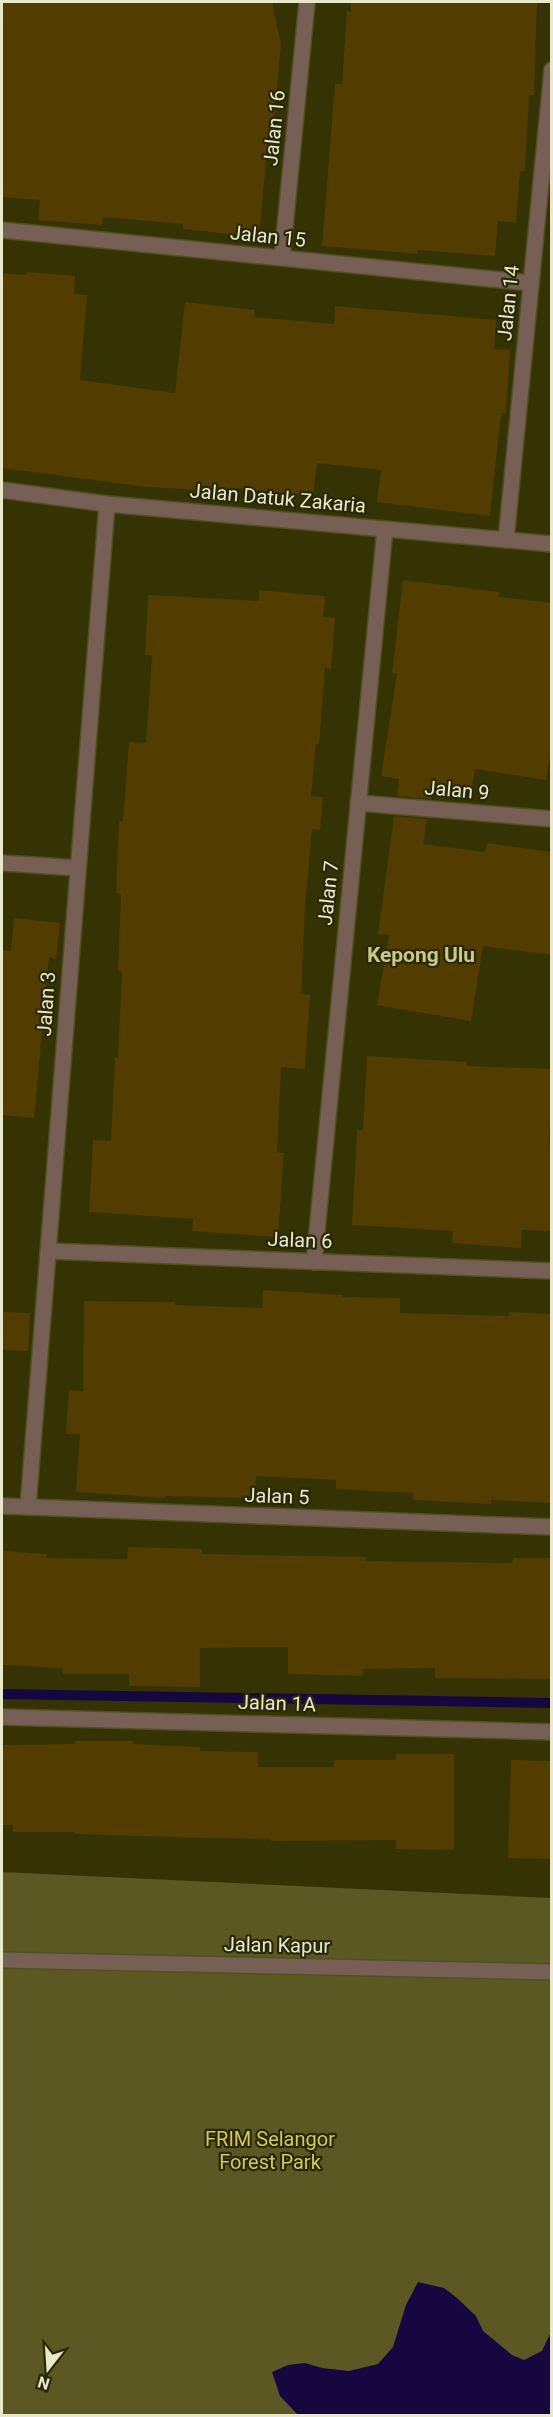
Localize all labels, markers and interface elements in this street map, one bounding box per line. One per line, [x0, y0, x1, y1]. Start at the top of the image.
street label: Jalan 16 [258, 89, 290, 167]
street label: Jalan 15 [229, 220, 307, 252]
street label: Jalan 14 [492, 264, 524, 342]
street label: Jalan Datuk Zakaria [189, 478, 367, 518]
street label: Jalan 9 [424, 775, 490, 805]
street label: Jalan 7 [313, 859, 343, 927]
district label: Kepong Ulu [367, 943, 475, 967]
street label: Jalan 3 [32, 971, 60, 1037]
street label: Jalan 6 [267, 1227, 333, 1253]
street label: Jalan 5 [244, 1483, 310, 1509]
street label: Jalan 1A [238, 1690, 316, 1716]
street label: Jalan Kapur [224, 1932, 330, 1958]
park label: FRIM Selangor Forest Park [205, 2127, 335, 2174]
north arrow [18, 2339, 78, 2399]
text: N [36, 2372, 52, 2394]

